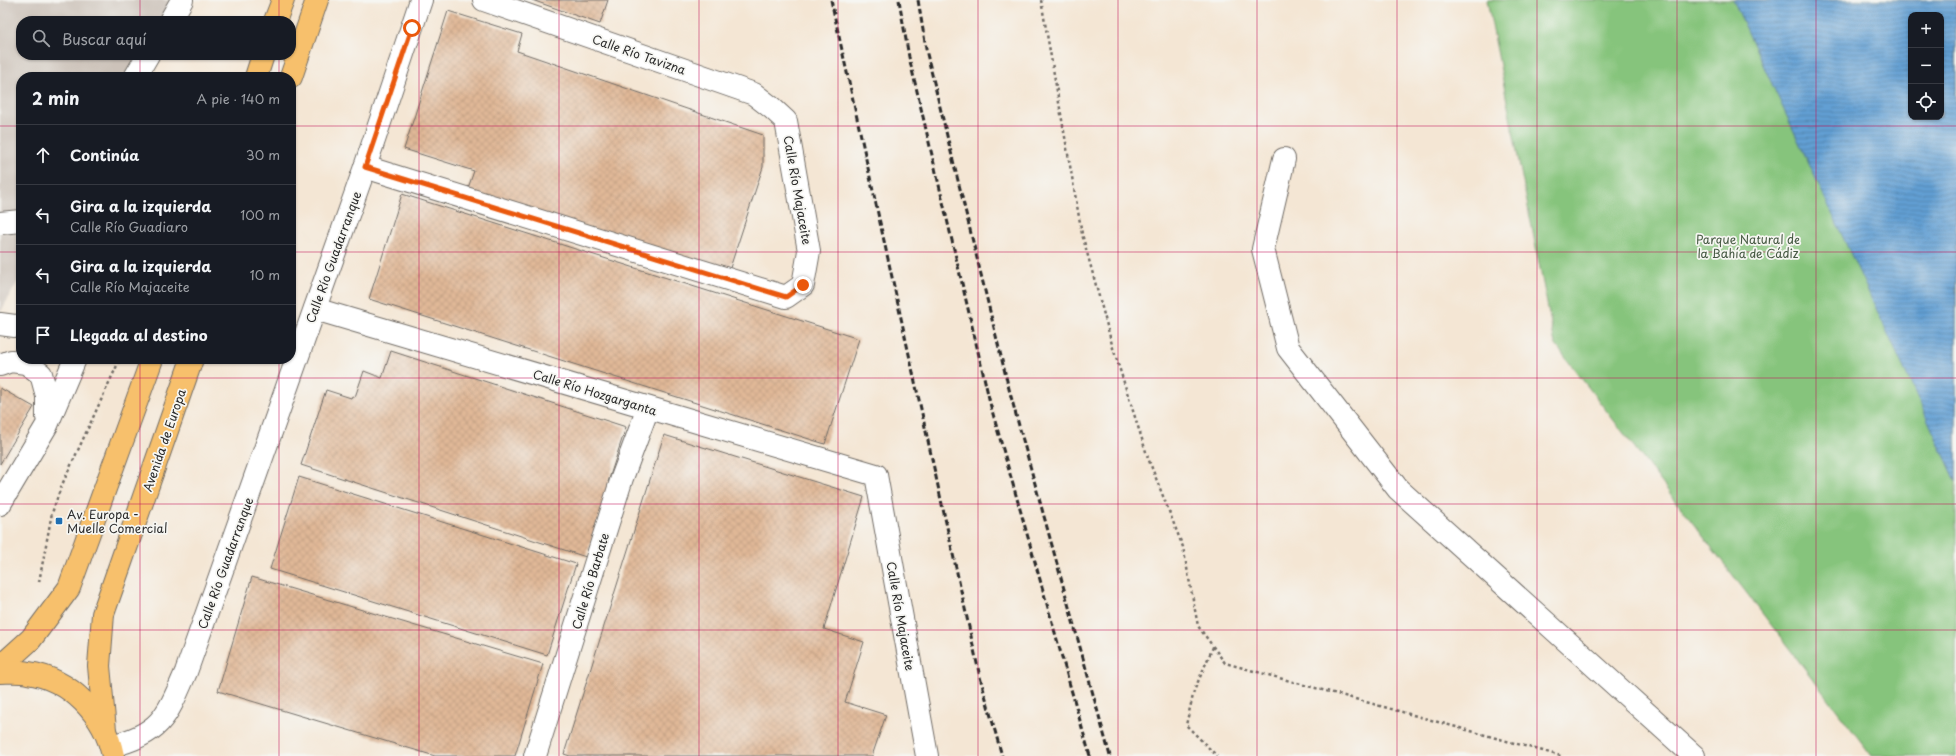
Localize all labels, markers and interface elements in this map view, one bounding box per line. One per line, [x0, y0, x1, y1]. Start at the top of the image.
map controls [1908, 12, 1944, 120]
button: + [1908, 12, 1944, 48]
search box [16, 16, 296, 60]
route start [403, 19, 421, 37]
icon: search [30, 27, 52, 49]
text: Buscar aquí [62, 27, 146, 50]
street label: Calle Río Tavizna [590, 30, 689, 79]
button: − [1908, 48, 1944, 84]
button: locate [1908, 84, 1944, 120]
text: 2 min [32, 85, 79, 111]
text: A pie · 140 m [196, 89, 280, 108]
street label: Calle Río Majaceite [780, 134, 816, 246]
text: Continúa [70, 143, 139, 166]
icon: ahead [32, 144, 54, 166]
text: 30 m [246, 145, 280, 164]
street label: Calle Río Guadarranque [301, 188, 365, 325]
text: Gira a la izquierda [70, 194, 211, 217]
icon: left [32, 204, 54, 226]
text: 100 m [240, 205, 280, 224]
text: Calle Río Guadiaro [70, 217, 188, 236]
park label: Parque Natural de la Bahía de Cádiz [1696, 230, 1800, 262]
text: Gira a la izquierda [70, 254, 211, 277]
icon: left [32, 264, 54, 286]
text: 10 m [250, 265, 280, 284]
route end [794, 276, 812, 294]
text: Calle Río Majaceite [70, 277, 190, 296]
text: Llegada al destino [70, 323, 208, 346]
icon: arrive [32, 324, 54, 346]
street label: Calle Río Hozgarganta [531, 365, 660, 420]
street label: Avenida de Europa [138, 386, 190, 494]
street label: Calle Río Guadarranque [193, 494, 257, 631]
place label: Av. Europa - Muelle Comercial [67, 505, 167, 537]
marker: Av. Europa - Muelle Comercial [54, 516, 64, 526]
street label: Calle Río Barbate [567, 530, 613, 632]
street label: Calle Río Majaceite [883, 560, 919, 672]

